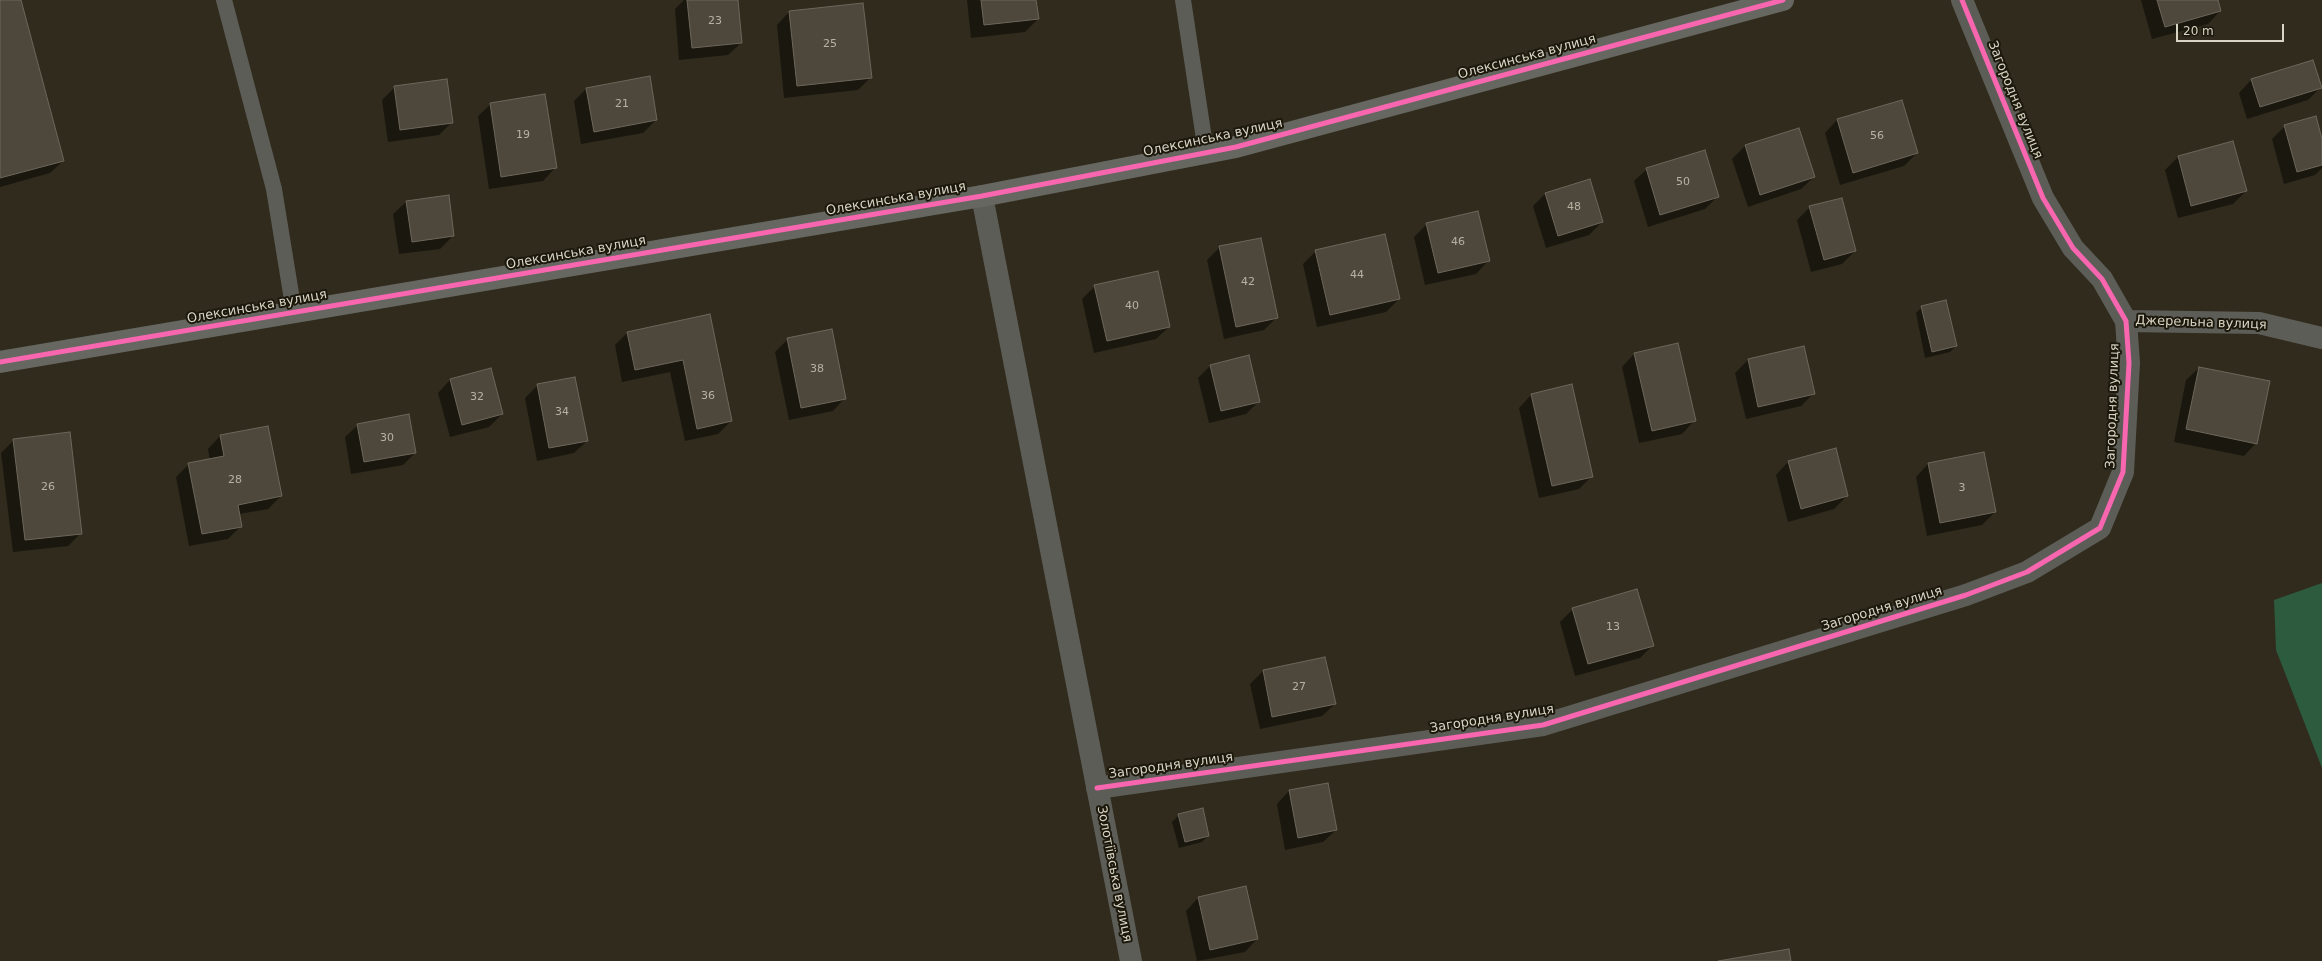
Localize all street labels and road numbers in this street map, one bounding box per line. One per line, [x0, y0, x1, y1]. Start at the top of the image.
street label: Олексинська вулиця [1456, 31, 1598, 83]
street label: Загородня вулиця [1984, 39, 2046, 161]
street label: Олексинська вулиця [1142, 116, 1284, 160]
street label: Олексинська вулиця [825, 179, 967, 219]
street label: Олексинська вулиця [505, 233, 647, 273]
street label: Олексинська вулиця [186, 287, 328, 327]
street label: Джерельна вулиця [2135, 313, 2267, 333]
street label: Загородня вулиця [2103, 343, 2123, 469]
street label: Загородня вулиця [1820, 583, 1944, 635]
street label: Загородня вулиця [1429, 701, 1555, 737]
street label: Загородня вулиця [1108, 750, 1234, 782]
street label: Золотіївська вулиця [1093, 805, 1135, 943]

